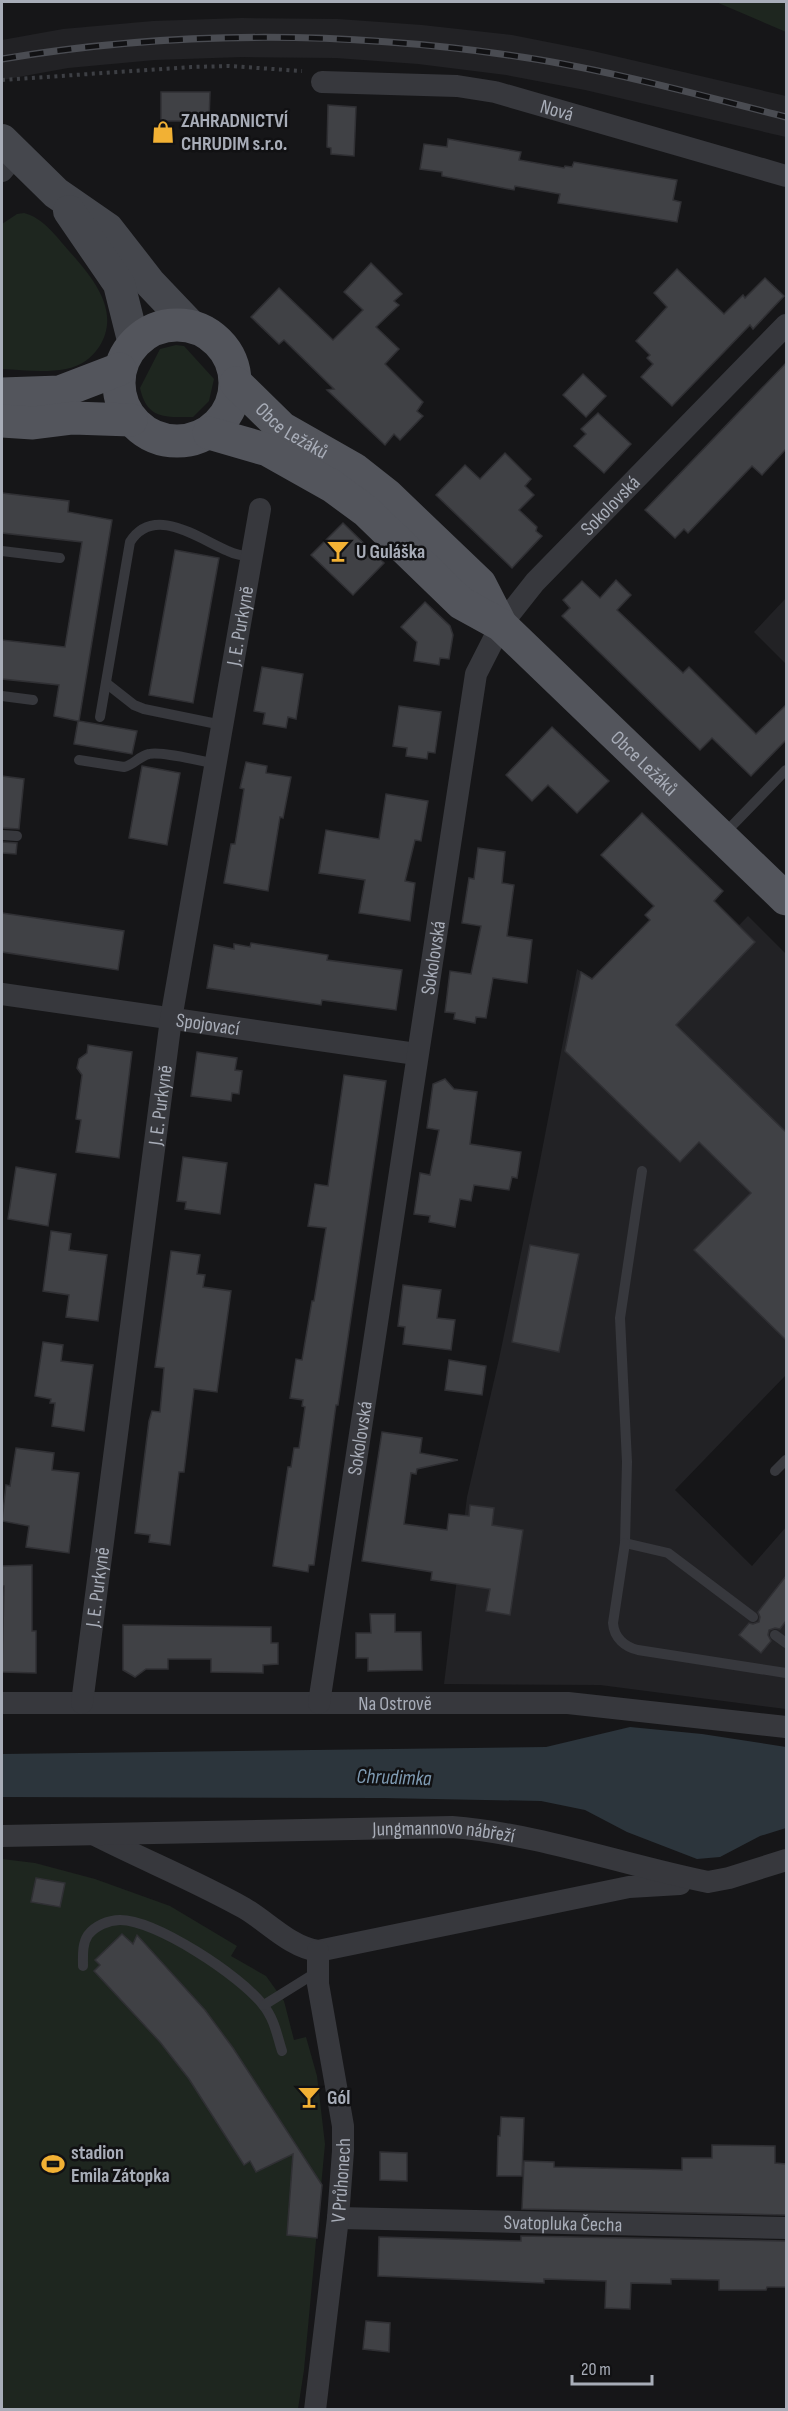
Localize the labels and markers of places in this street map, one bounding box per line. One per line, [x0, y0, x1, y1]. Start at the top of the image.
place label: ZAHRADNICTVÍ CHRUDIM s.r.o. [181, 109, 289, 156]
shop icon: ZAHRADNICTVÍ CHRUDIM s.r.o. [150, 119, 176, 145]
bar icon: U Guláška [325, 538, 351, 564]
place label: U Guláška [356, 540, 425, 564]
bar icon: Gól [296, 2084, 322, 2110]
place label: Gól [327, 2086, 350, 2110]
place label: stadion Emila Zátopka [71, 2141, 170, 2188]
sports icon: stadion Emila Zátopka [40, 2151, 66, 2177]

